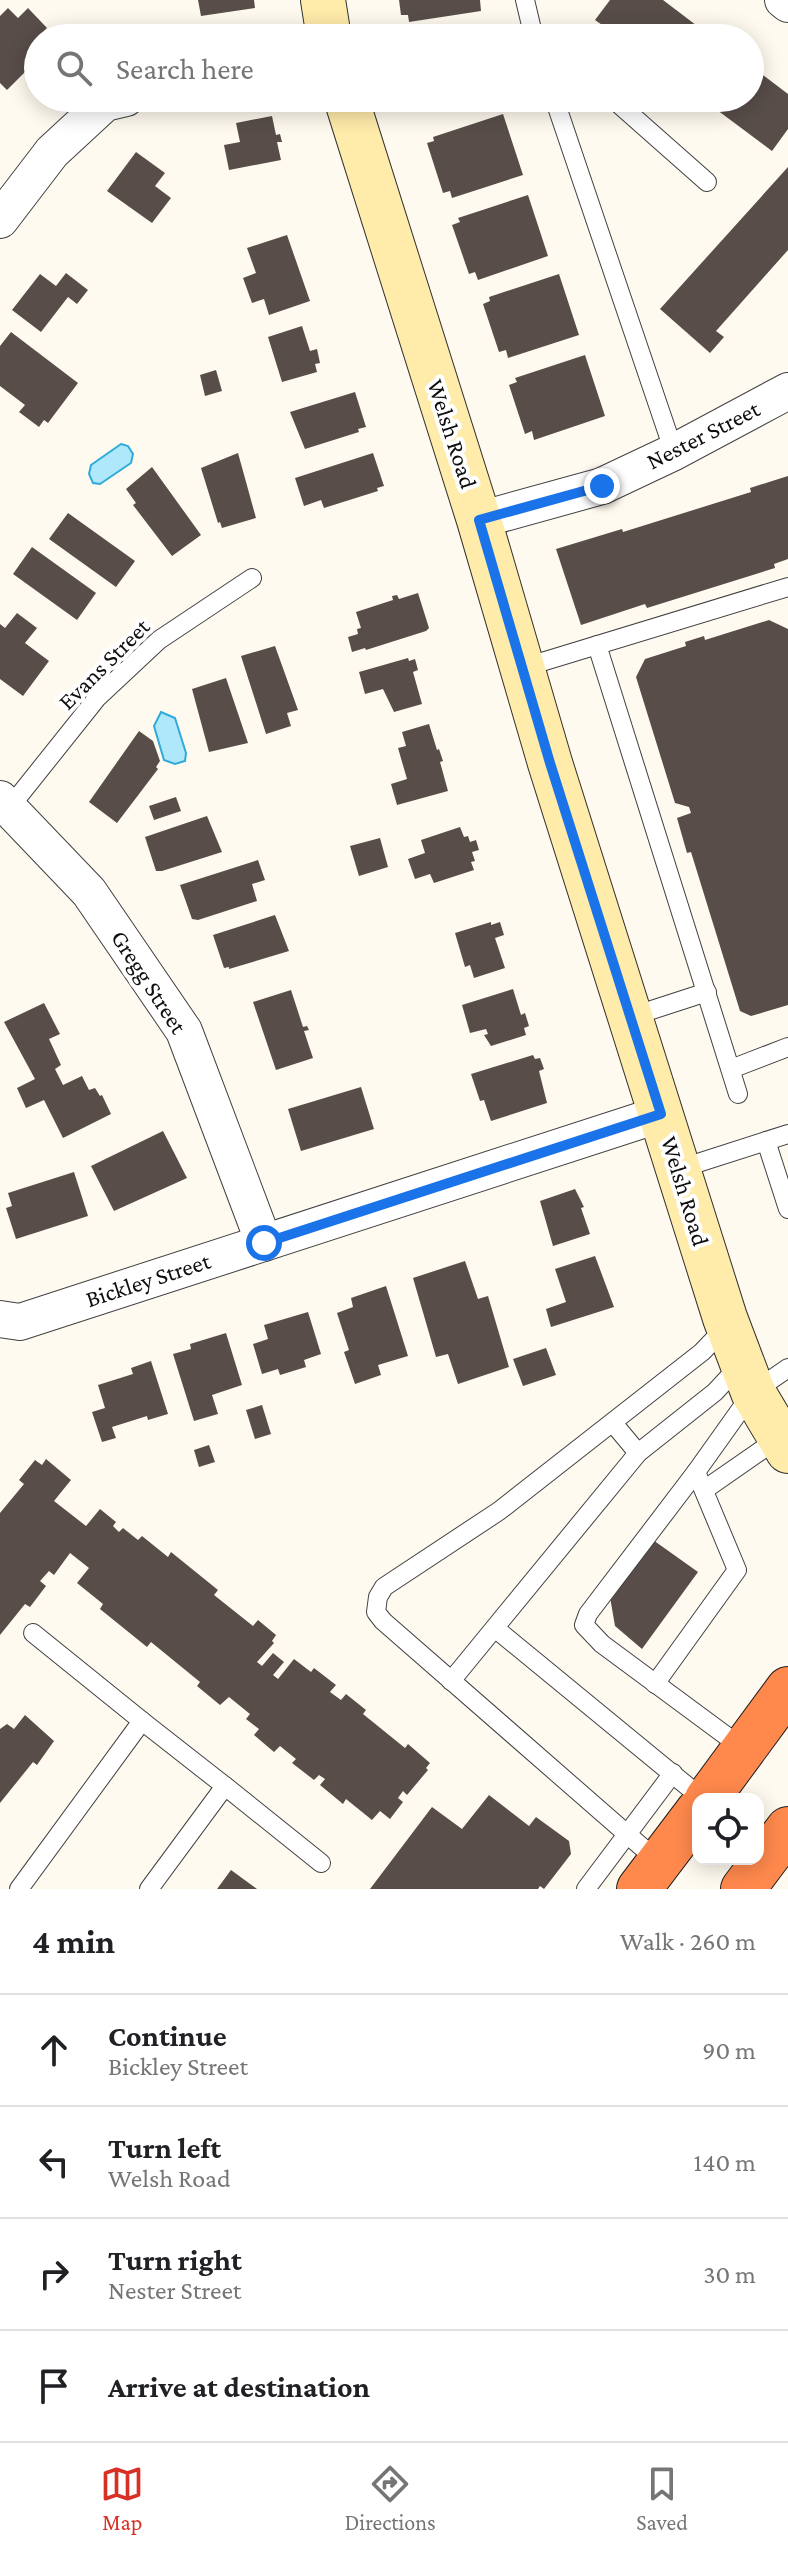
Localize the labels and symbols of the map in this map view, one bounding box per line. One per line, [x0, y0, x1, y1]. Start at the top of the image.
street label: Welsh Road [422, 376, 483, 492]
street label: Nester Street [642, 394, 765, 475]
route end [584, 468, 620, 504]
street label: Evans Street [53, 612, 156, 715]
street label: Gregg Street [106, 925, 193, 1039]
street label: Welsh Road [656, 1133, 715, 1249]
route start [246, 1225, 282, 1261]
street label: Bickley Street [82, 1246, 215, 1312]

